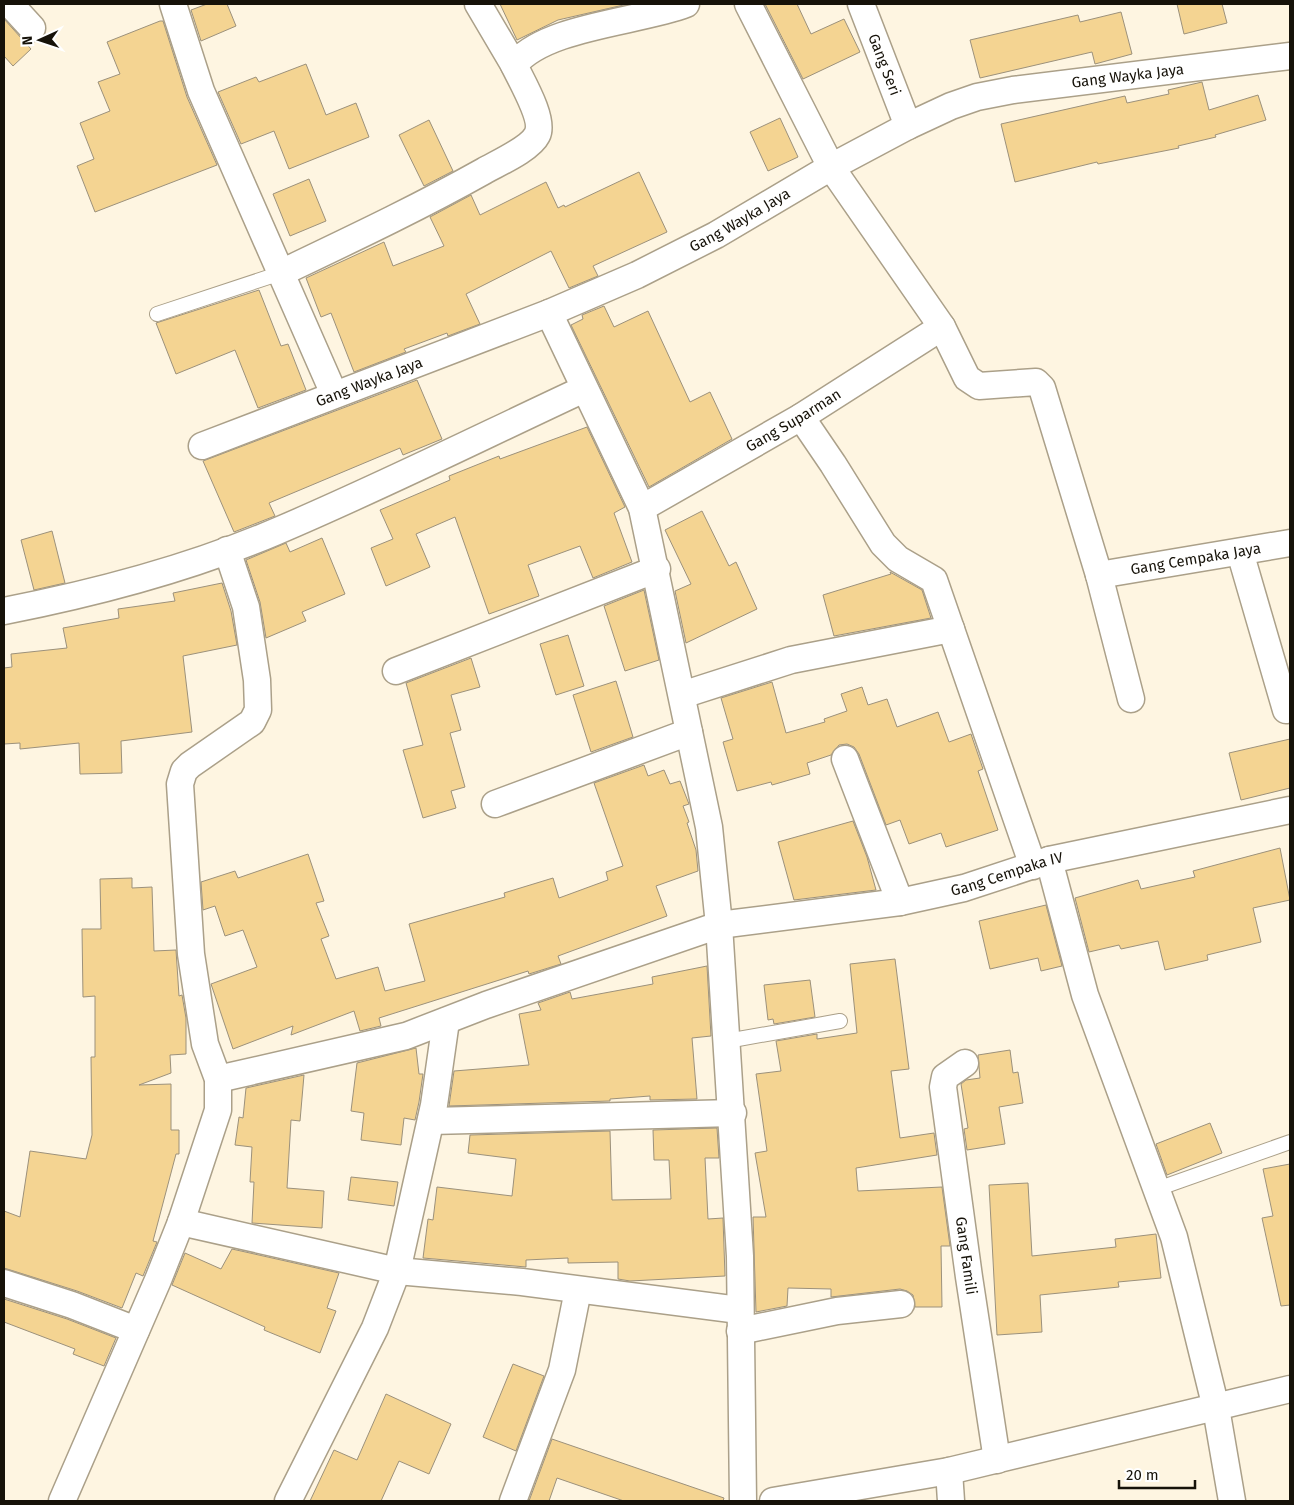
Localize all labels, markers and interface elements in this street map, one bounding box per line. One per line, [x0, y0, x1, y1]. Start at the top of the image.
north arrow [15, 15, 65, 65]
street label: Gang Seri [864, 31, 904, 98]
text: N [19, 36, 36, 46]
street label: Gang Wayka Jaya [1071, 60, 1185, 92]
street label: Gang Wayka Jaya [687, 184, 793, 256]
street label: Gang Wayka Jaya [313, 353, 425, 411]
street label: Gang Suparman [743, 385, 844, 456]
street label: Gang Cempaka Jaya [1129, 539, 1262, 579]
street label: Gang Cempaka IV [949, 848, 1065, 900]
street label: Gang Famili [952, 1216, 981, 1296]
scale bar [1119, 1458, 1195, 1490]
text: 20 m [1126, 1466, 1159, 1484]

